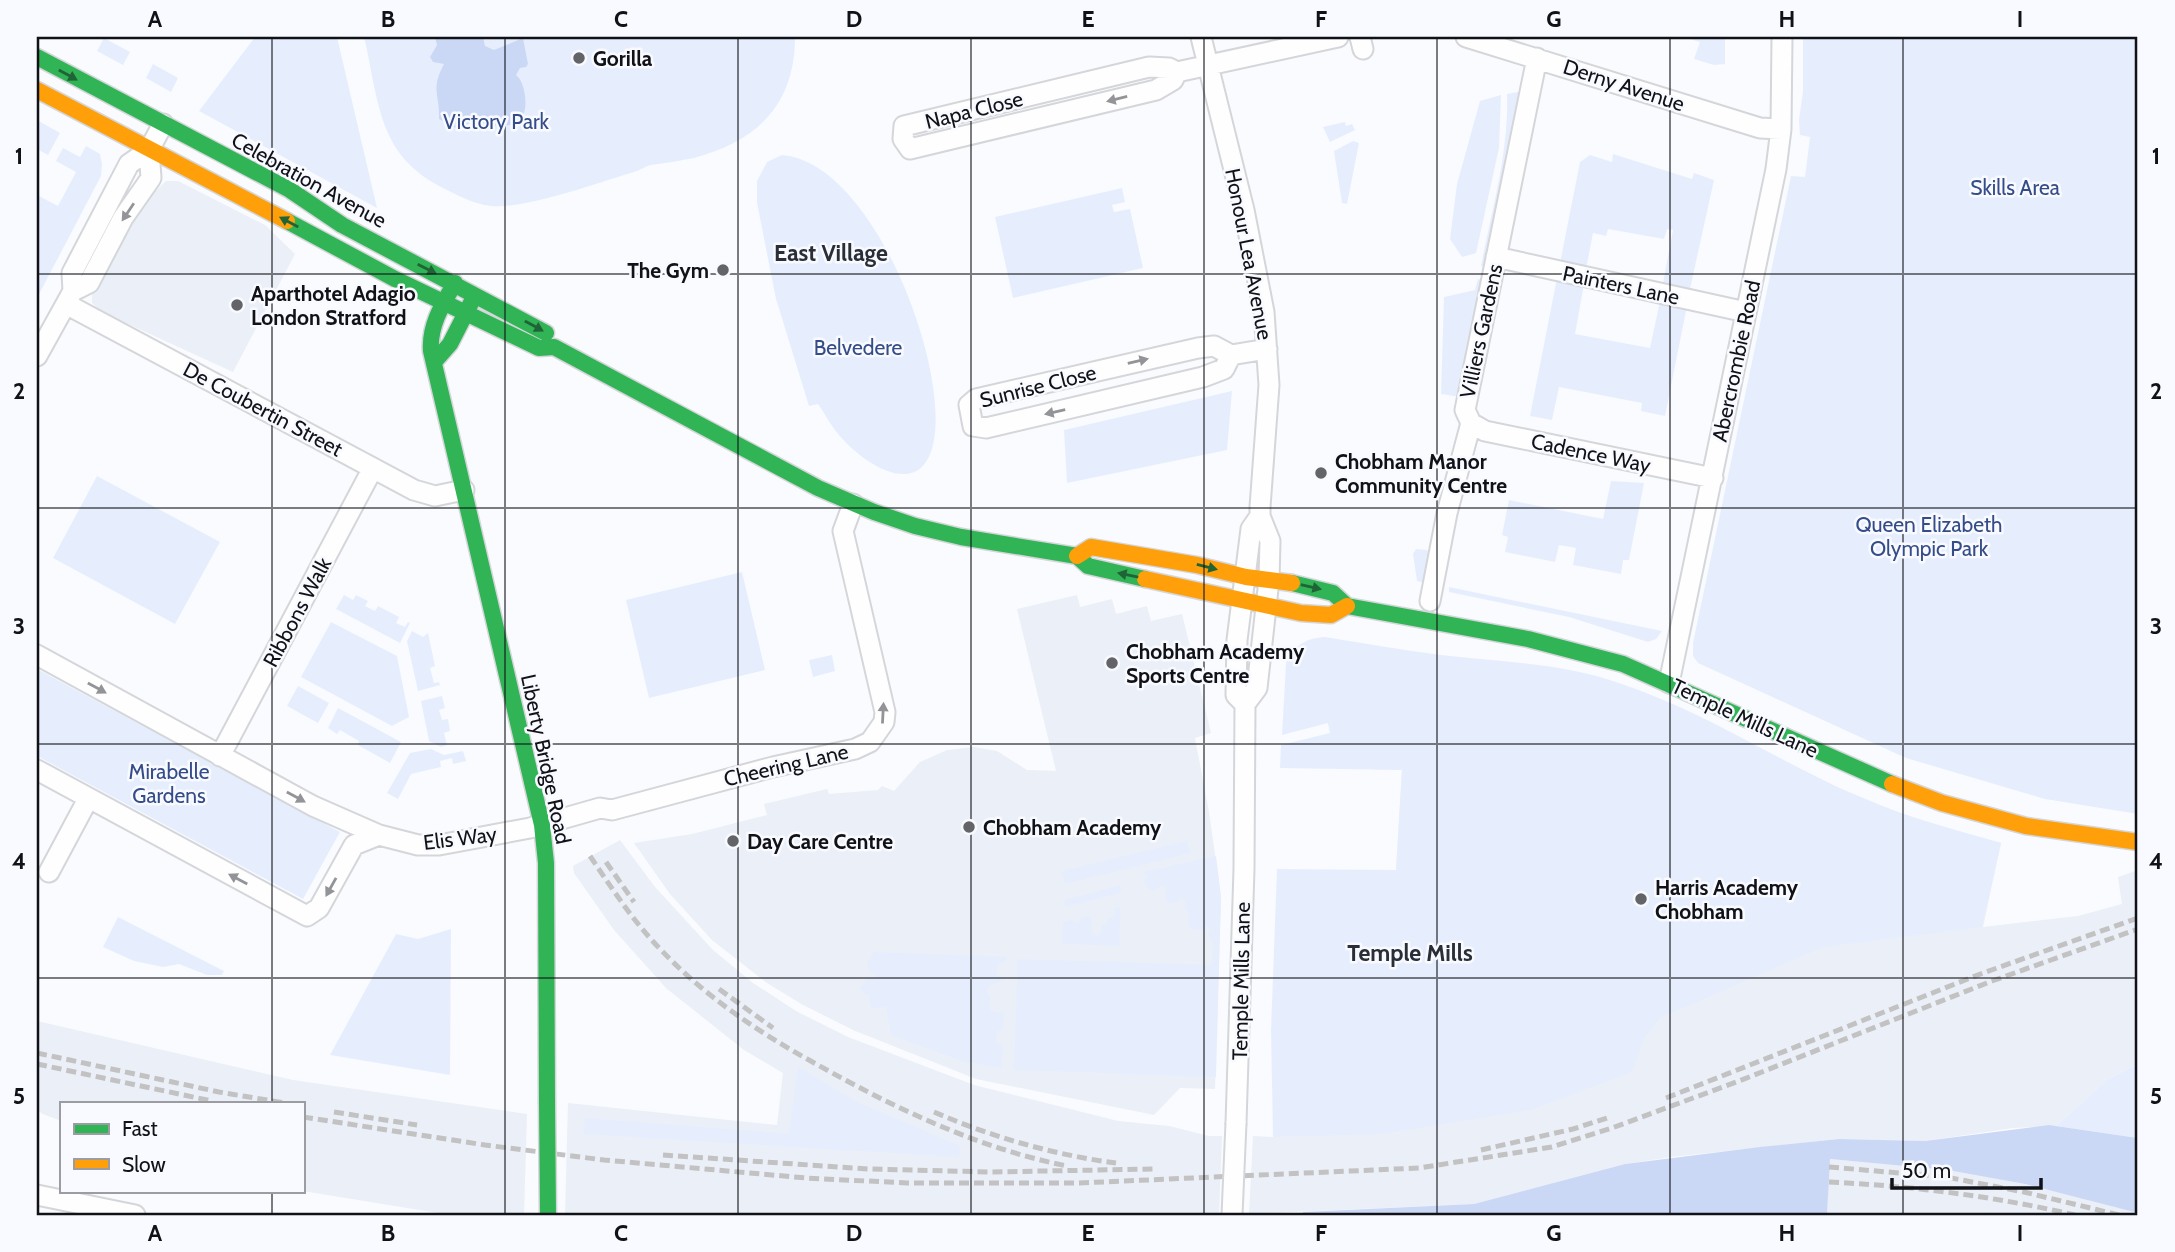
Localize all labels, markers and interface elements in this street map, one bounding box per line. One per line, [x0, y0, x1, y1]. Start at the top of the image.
text: A [148, 5, 163, 33]
text: B [381, 5, 395, 33]
text: C [614, 5, 628, 33]
text: D [846, 5, 862, 33]
text: E [1081, 5, 1095, 33]
text: F [1315, 5, 1327, 33]
text: G [1546, 5, 1562, 33]
text: H [1779, 5, 1795, 33]
text: I [2017, 5, 2023, 33]
place label: Gorilla [593, 46, 653, 71]
marker: Gorilla [571, 50, 587, 66]
street label: Derny Avenue [1560, 54, 1688, 116]
one-way arrow [59, 68, 79, 80]
street label: Napa Close [922, 86, 1026, 134]
one-way arrow [1106, 94, 1128, 105]
park label: Victory Park [443, 109, 550, 134]
street label: Celebration Avenue [227, 127, 391, 233]
text: 1 [15, 142, 23, 170]
text: 1 [2152, 142, 2160, 170]
street label: Honour Lea Avenue [1220, 166, 1278, 342]
park label: Skills Area [1970, 175, 2060, 200]
one-way arrow [122, 202, 135, 221]
one-way arrow [279, 216, 299, 228]
district label: East Village [774, 239, 888, 267]
place label: The Gym [627, 258, 709, 283]
street label: Painters Lane [1560, 260, 1682, 310]
street label: Villiers Gardens [1455, 261, 1508, 400]
marker: The Gym [715, 262, 731, 278]
one-way arrow [417, 263, 437, 274]
street label: Abercrombie Road [1707, 278, 1765, 444]
place label: Aparthotel Adagio London Stratford [251, 281, 416, 330]
marker: Aparthotel Adagio London Stratford [229, 297, 245, 313]
one-way arrow [524, 320, 544, 332]
park label: Belvedere [814, 335, 903, 360]
street label: De Coubertin Street [179, 356, 347, 462]
one-way arrow [1127, 356, 1149, 367]
street label: Sunrise Close [977, 359, 1099, 413]
text: 2 [13, 377, 25, 405]
text: 2 [2150, 377, 2162, 405]
one-way arrow [1044, 406, 1066, 417]
street label: Cadence Way [1529, 428, 1653, 478]
place label: Chobham Manor Community Centre [1335, 449, 1507, 498]
marker: Chobham Manor Community Centre [1313, 465, 1329, 481]
park label: Queen Elizabeth Olympic Park [1856, 512, 2002, 561]
street label: Ribbons Walk [258, 552, 337, 671]
one-way arrow [1196, 562, 1218, 573]
one-way arrow [1117, 570, 1139, 581]
one-way arrow [1300, 582, 1322, 593]
text: 3 [13, 612, 25, 640]
text: 3 [2150, 612, 2162, 640]
place label: Chobham Academy Sports Centre [1126, 639, 1305, 688]
marker: Chobham Academy Sports Centre [1104, 655, 1120, 671]
street label: Liberty Bridge Road [516, 672, 576, 846]
street label: Temple Mills Lane [1668, 673, 1822, 763]
one-way arrow [87, 682, 106, 694]
one-way arrow [877, 702, 888, 724]
street label: Cheering Lane [721, 738, 851, 791]
park label: Mirabelle Gardens [129, 759, 210, 808]
one-way arrow [286, 791, 306, 803]
place label: Chobham Academy [983, 815, 1162, 840]
marker: Chobham Academy [961, 819, 977, 835]
street label: Elis Way [422, 821, 499, 855]
place label: Day Care Centre [747, 829, 893, 854]
marker: Day Care Centre [725, 833, 741, 849]
text: 4 [12, 847, 26, 875]
text: 4 [2149, 847, 2163, 875]
one-way arrow [228, 873, 247, 885]
place label: Harris Academy Chobham [1655, 875, 1799, 924]
one-way arrow [325, 877, 337, 897]
marker: Harris Academy Chobham [1633, 891, 1649, 907]
street label: Temple Mills Lane [1227, 901, 1255, 1060]
district label: Temple Mills [1347, 939, 1473, 967]
text: 5 [13, 1082, 25, 1110]
text: 5 [2150, 1082, 2162, 1110]
legend [60, 1102, 304, 1192]
text: Fast [122, 1116, 158, 1141]
scale bar [1892, 1147, 2040, 1191]
text: Slow [122, 1152, 166, 1177]
text: 50 m [1902, 1158, 1951, 1183]
text: A [148, 1219, 163, 1247]
text: B [381, 1219, 395, 1247]
text: C [614, 1219, 628, 1247]
text: D [846, 1219, 862, 1247]
text: E [1081, 1219, 1095, 1247]
text: F [1315, 1219, 1327, 1247]
text: G [1546, 1219, 1562, 1247]
text: H [1779, 1219, 1795, 1247]
text: I [2017, 1219, 2023, 1247]

